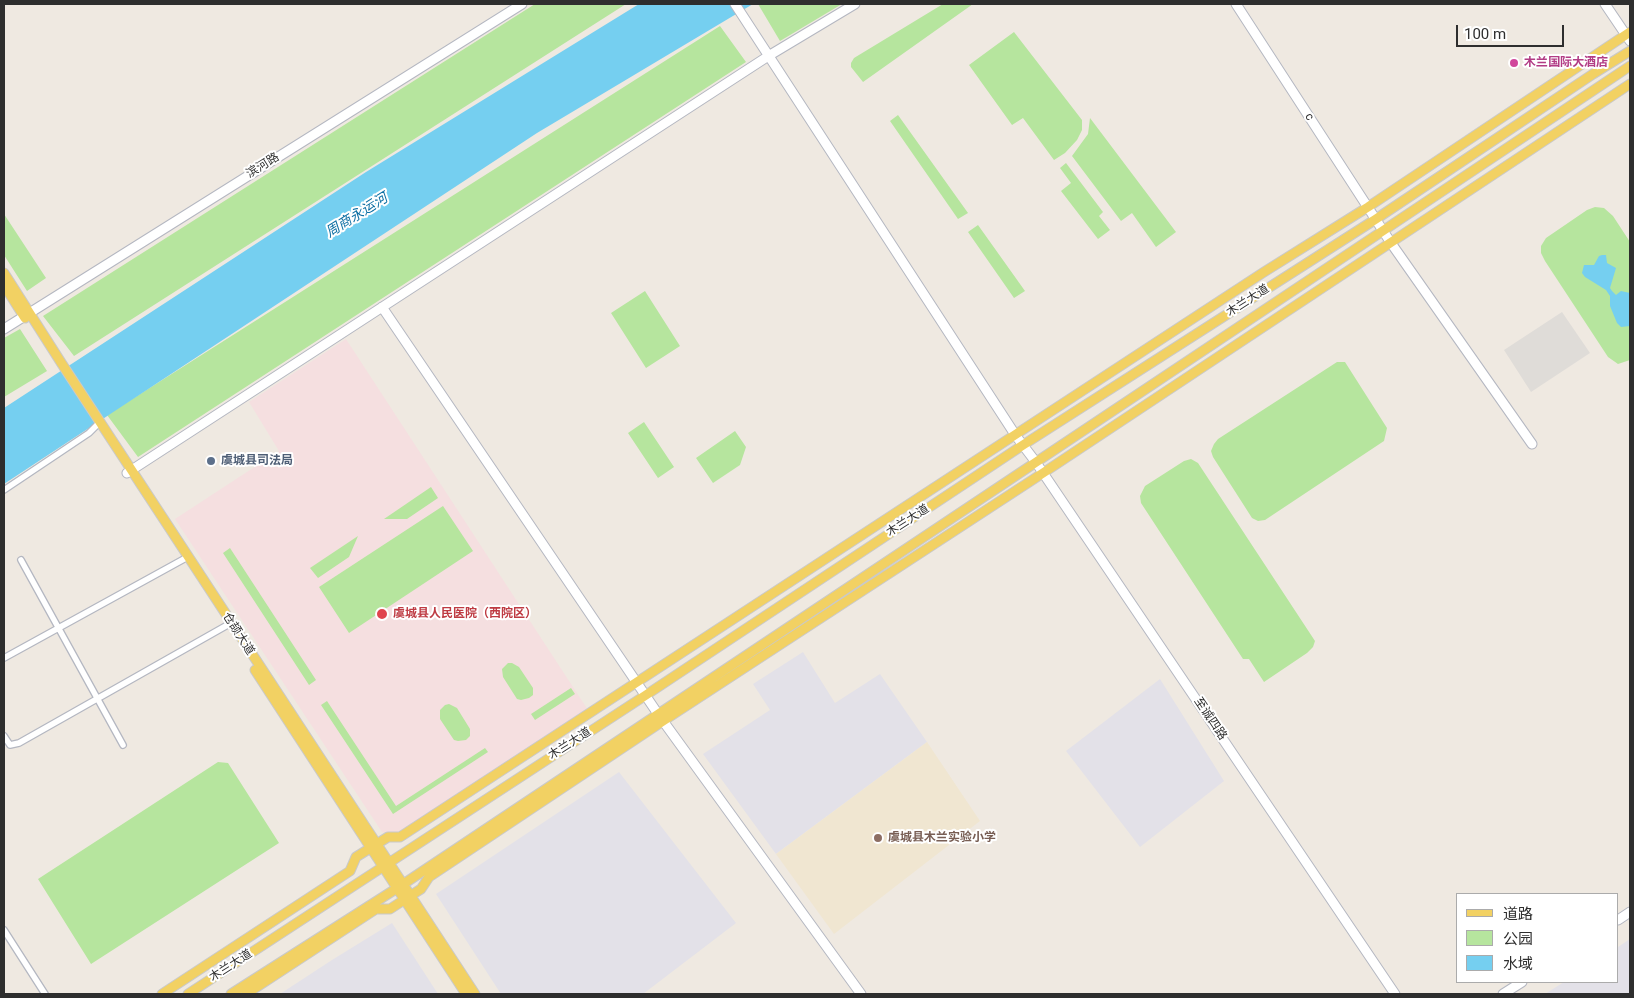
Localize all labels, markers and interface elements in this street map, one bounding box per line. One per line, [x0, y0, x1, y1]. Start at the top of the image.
scale bar [1459, 15, 1566, 47]
text: 100 m [1464, 25, 1506, 43]
place label: 木兰国际大酒店 [1524, 56, 1608, 70]
marker: 木兰国际大酒店 [1508, 57, 1520, 69]
street label: c [1301, 110, 1317, 124]
street label: 滨河路 [244, 150, 282, 182]
water label: 周商永运河 [323, 190, 391, 242]
street label: 木兰大道 [1224, 282, 1272, 320]
place label: 虞城县司法局 [221, 454, 293, 468]
marker: 虞城县司法局 [205, 455, 217, 467]
street label: 木兰大道 [884, 502, 932, 540]
marker: 虞城县人民医院（西院区） [375, 607, 389, 621]
place label: 虞城县人民医院（西院区） [393, 607, 537, 621]
street label: 仓颉大道 [219, 610, 257, 658]
street label: 至诚四路 [1191, 695, 1229, 743]
street label: 木兰大道 [546, 725, 594, 763]
place label: 虞城县木兰实验小学 [888, 831, 996, 845]
marker: 虞城县木兰实验小学 [872, 832, 884, 844]
legend [1456, 893, 1619, 983]
text: 道路 [1503, 905, 1533, 923]
text: 公园 [1503, 930, 1533, 948]
street label: 木兰大道 [207, 947, 255, 985]
text: 水域 [1503, 955, 1533, 973]

